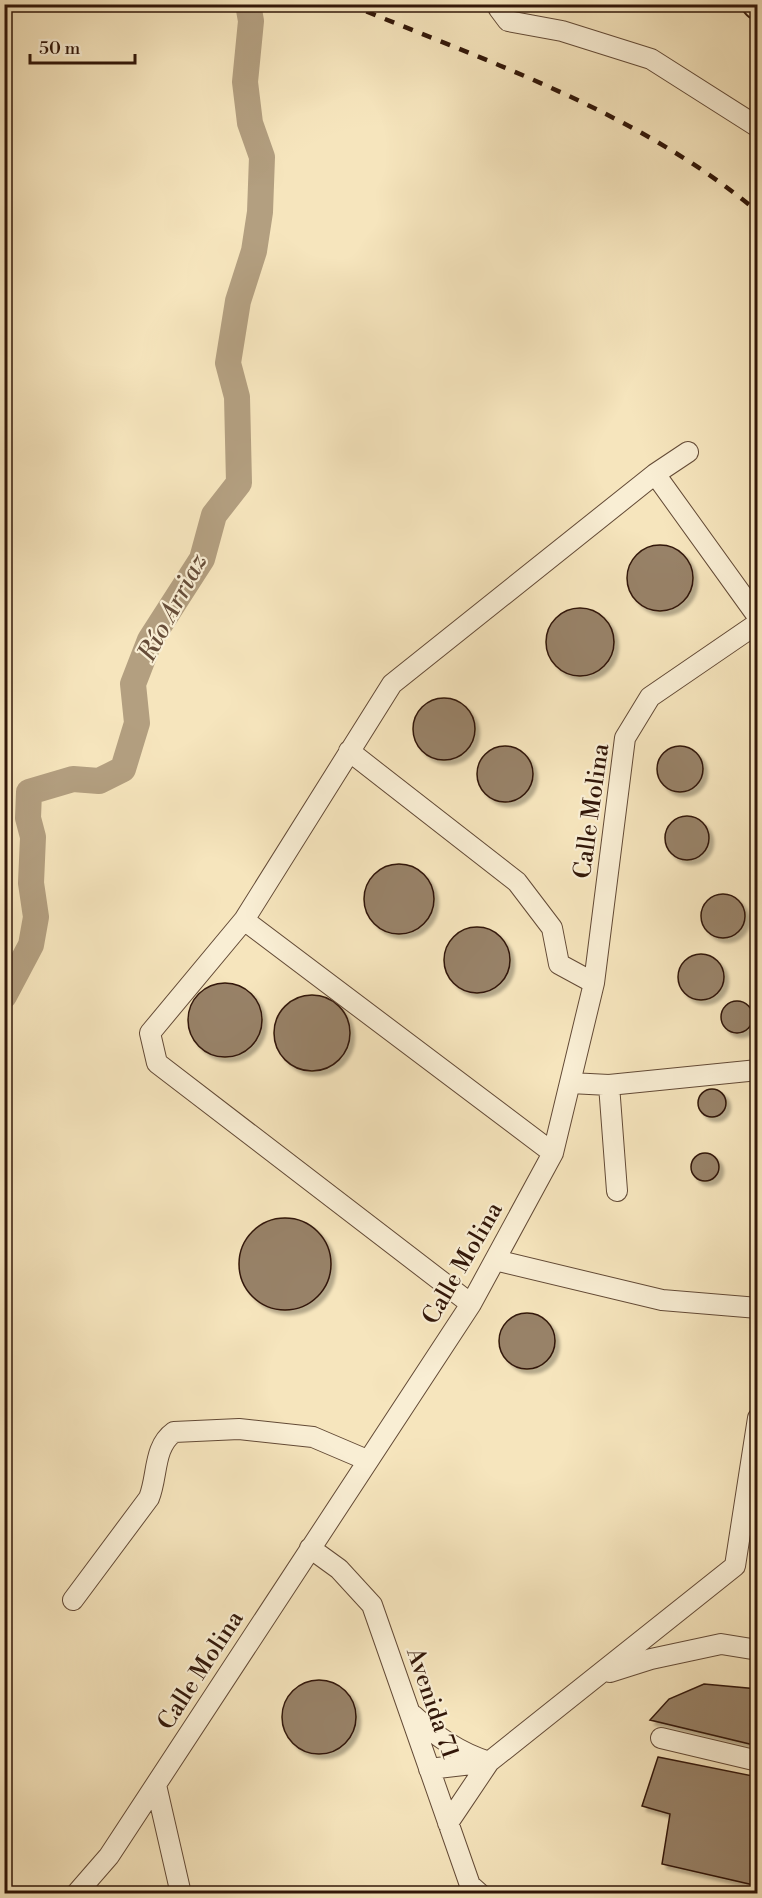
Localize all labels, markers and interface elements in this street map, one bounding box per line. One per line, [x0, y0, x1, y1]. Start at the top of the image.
scale bar [30, 27, 135, 65]
text: 50 m [39, 37, 81, 60]
water label: Río Arriaz [131, 548, 215, 668]
street label: Calle Molina [568, 741, 616, 881]
street label: Calle Molina [416, 1196, 510, 1330]
street label: Calle Molina [151, 1605, 251, 1736]
street label: Avenida 71 [399, 1643, 465, 1763]

